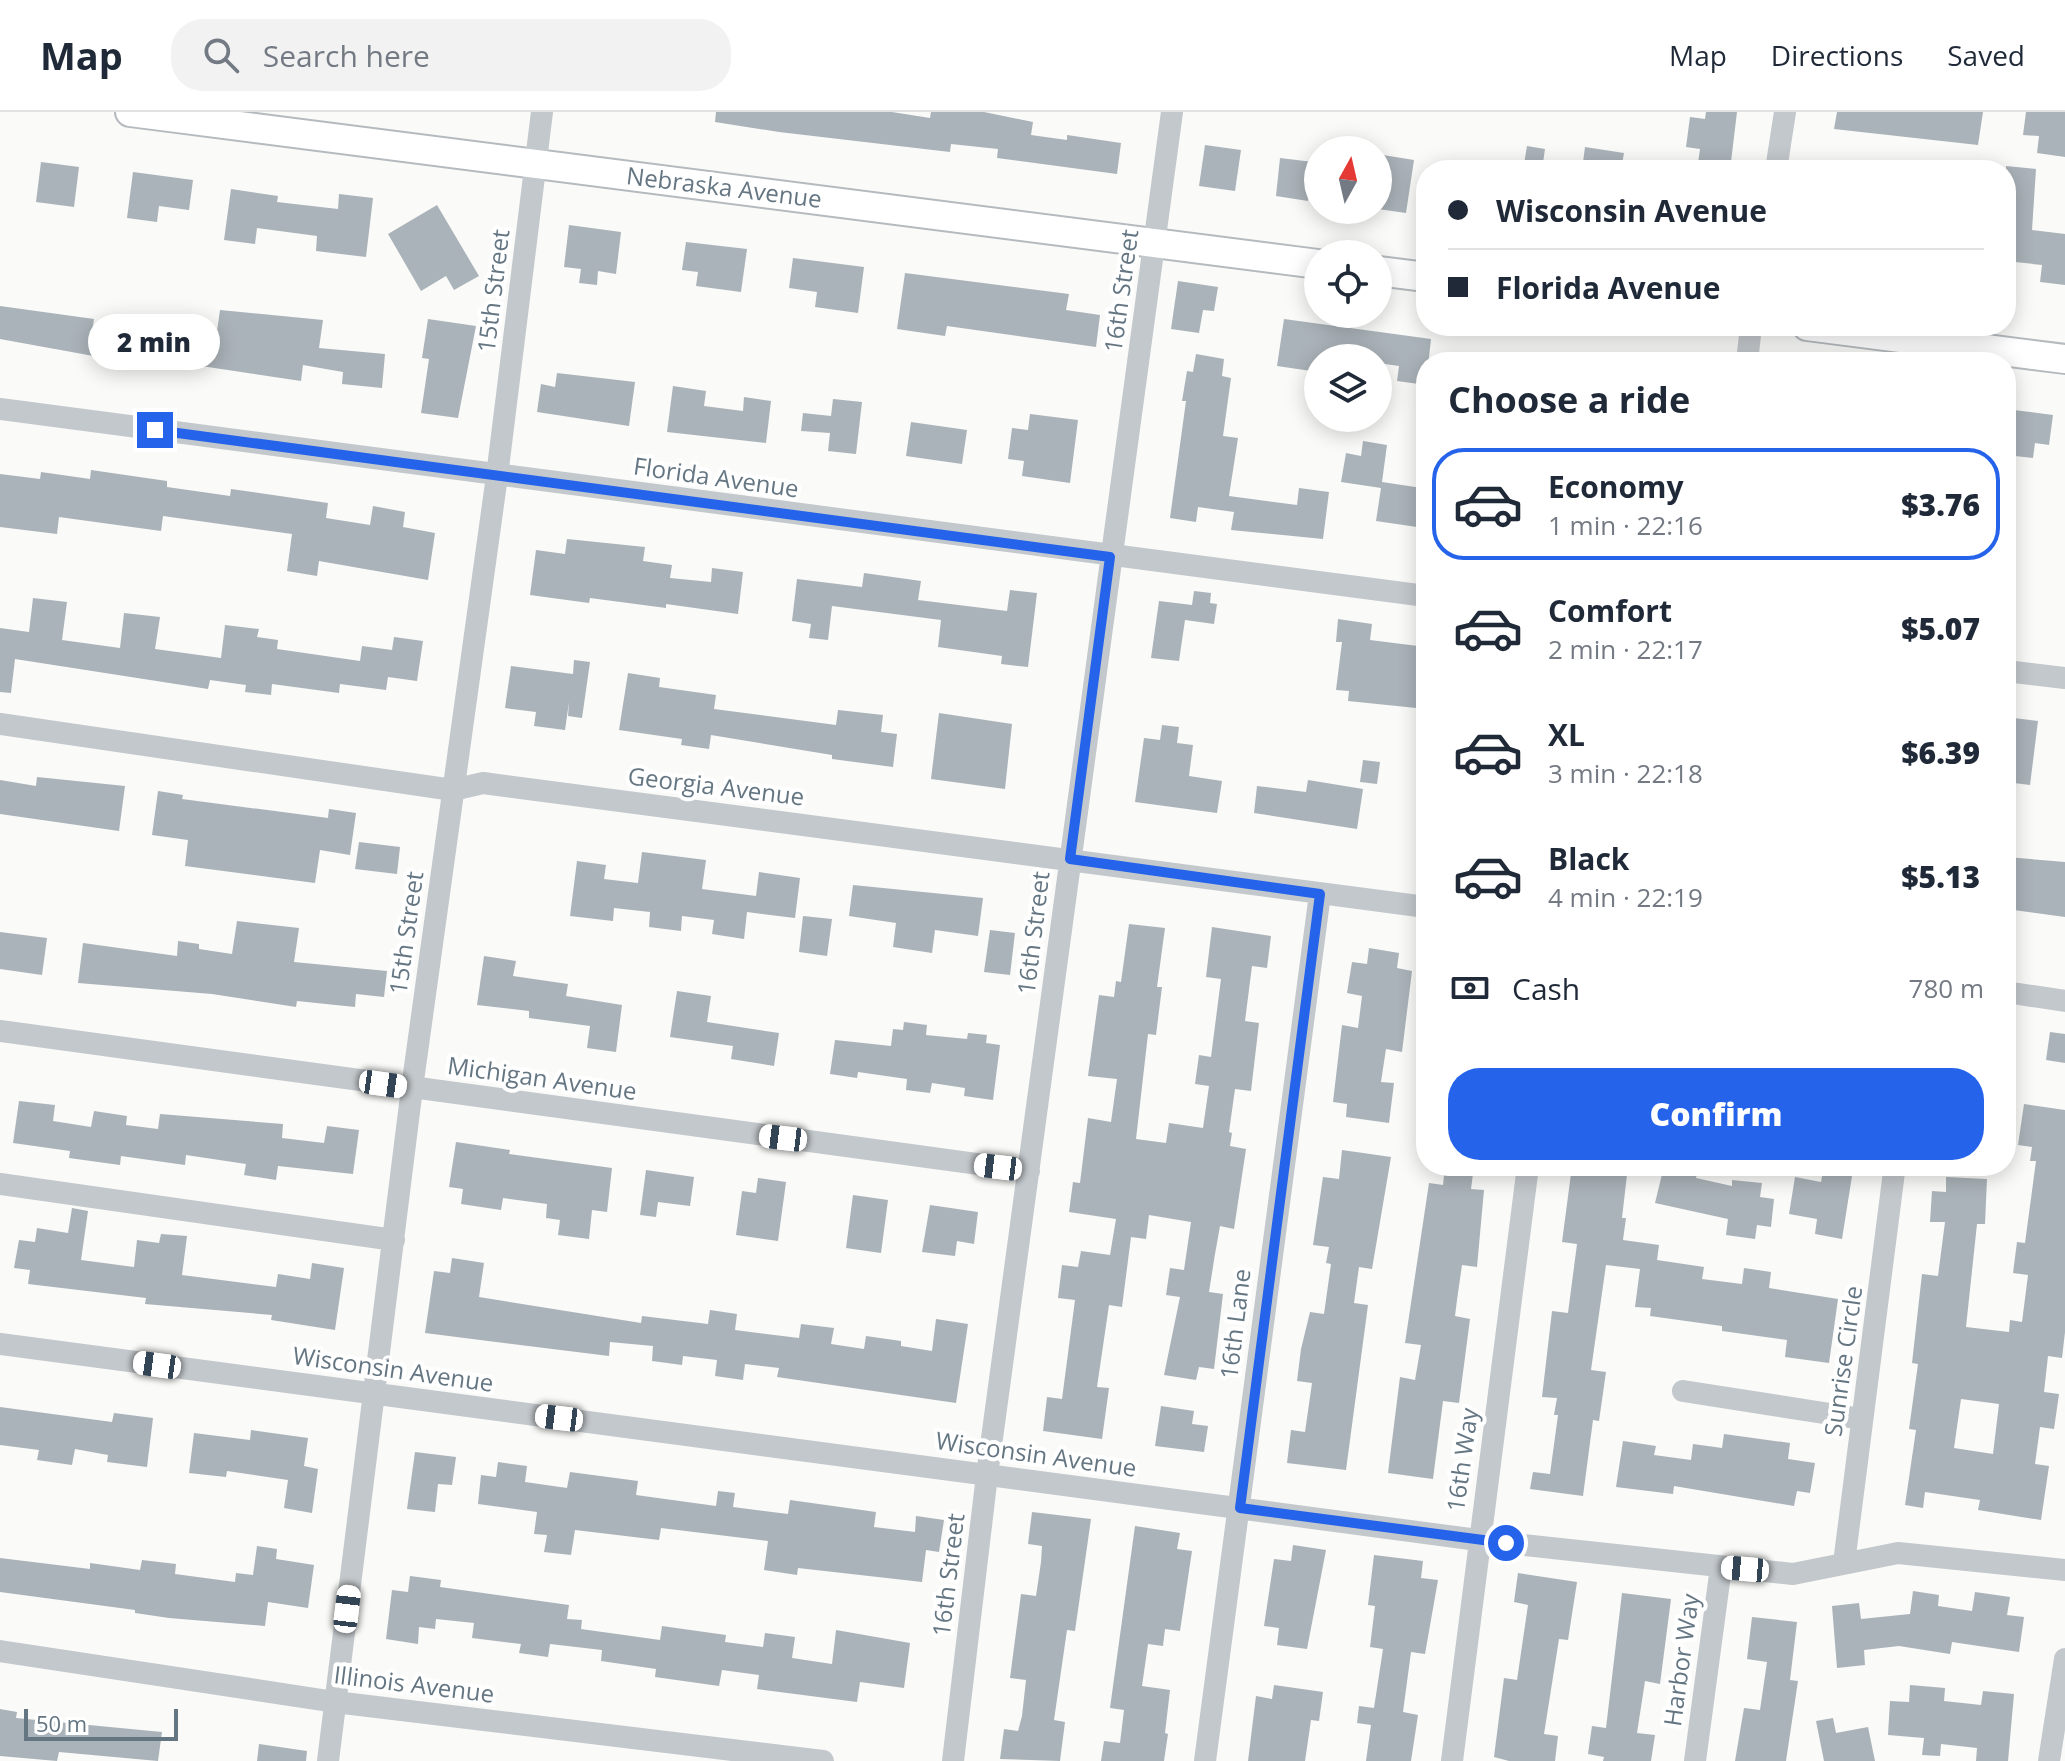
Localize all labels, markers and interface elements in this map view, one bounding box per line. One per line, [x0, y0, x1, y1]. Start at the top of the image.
search box [171, 19, 731, 91]
text: Map [40, 29, 123, 81]
icon: search [199, 33, 243, 77]
text: Search here [263, 35, 430, 76]
text: Map [1669, 36, 1727, 74]
text: Directions [1771, 36, 1903, 74]
text: Saved [1947, 36, 2025, 74]
north arrow [1304, 136, 1392, 224]
map controls [1304, 136, 1392, 432]
street label: Nebraska Avenue [625, 158, 824, 215]
text: Wisconsin Avenue [1496, 190, 1767, 231]
street label: 15th Street [469, 227, 516, 354]
street label: 16th Street [1096, 227, 1145, 354]
button: locate [1304, 240, 1392, 328]
text: Florida Avenue [1496, 267, 1721, 308]
callout: 2 min [89, 314, 221, 370]
text: 2 min [117, 324, 191, 360]
button: layers [1304, 344, 1392, 432]
text: Choose a ride [1448, 375, 1690, 424]
route end [137, 412, 173, 448]
street label: Florida Avenue [631, 449, 801, 504]
text: Economy [1548, 466, 1684, 507]
icon: car [1452, 468, 1524, 540]
text: $3.76 [1901, 484, 1980, 525]
text: 1 min · 22:16 [1548, 507, 1703, 543]
text: Comfort [1548, 590, 1672, 631]
icon: car [1452, 592, 1524, 664]
text: $5.07 [1901, 608, 1980, 649]
text: 2 min · 22:17 [1548, 631, 1703, 667]
text: XL [1548, 714, 1585, 755]
icon: car [1452, 716, 1524, 788]
text: $6.39 [1901, 732, 1980, 773]
text: 3 min · 22:18 [1548, 755, 1703, 791]
street label: Georgia Avenue [626, 758, 806, 813]
text: Black [1548, 838, 1629, 879]
icon: car [1452, 840, 1524, 912]
text: $5.13 [1901, 856, 1980, 897]
street label: 15th Street [381, 869, 430, 996]
street label: 16th Street [1009, 869, 1056, 996]
text: 4 min · 22:19 [1548, 879, 1703, 915]
icon: cash [1448, 966, 1492, 1010]
text: Cash [1512, 968, 1580, 1009]
text: 780 m [1909, 970, 1984, 1006]
street label: Michigan Avenue [445, 1048, 639, 1107]
button: Confirm [1448, 1068, 1984, 1160]
car [358, 1069, 408, 1099]
car [758, 1123, 808, 1153]
car [973, 1152, 1023, 1182]
street label: 16th Lane [1211, 1267, 1258, 1381]
street label: Sunrise Circle [1816, 1283, 1869, 1438]
street label: Wisconsin Avenue [291, 1338, 496, 1399]
car [132, 1350, 182, 1380]
car [534, 1403, 584, 1433]
street label: 16th Way [1438, 1405, 1485, 1514]
street label: Wisconsin Avenue [934, 1423, 1139, 1484]
street label: 16th Street [924, 1511, 971, 1638]
route start [1488, 1525, 1524, 1561]
car [1720, 1555, 1770, 1583]
car [332, 1584, 362, 1634]
street label: Harbor Way [1655, 1590, 1706, 1728]
street label: Illinois Avenue [332, 1657, 496, 1710]
scale bar [24, 1705, 178, 1741]
text: 50 m [36, 1708, 87, 1738]

